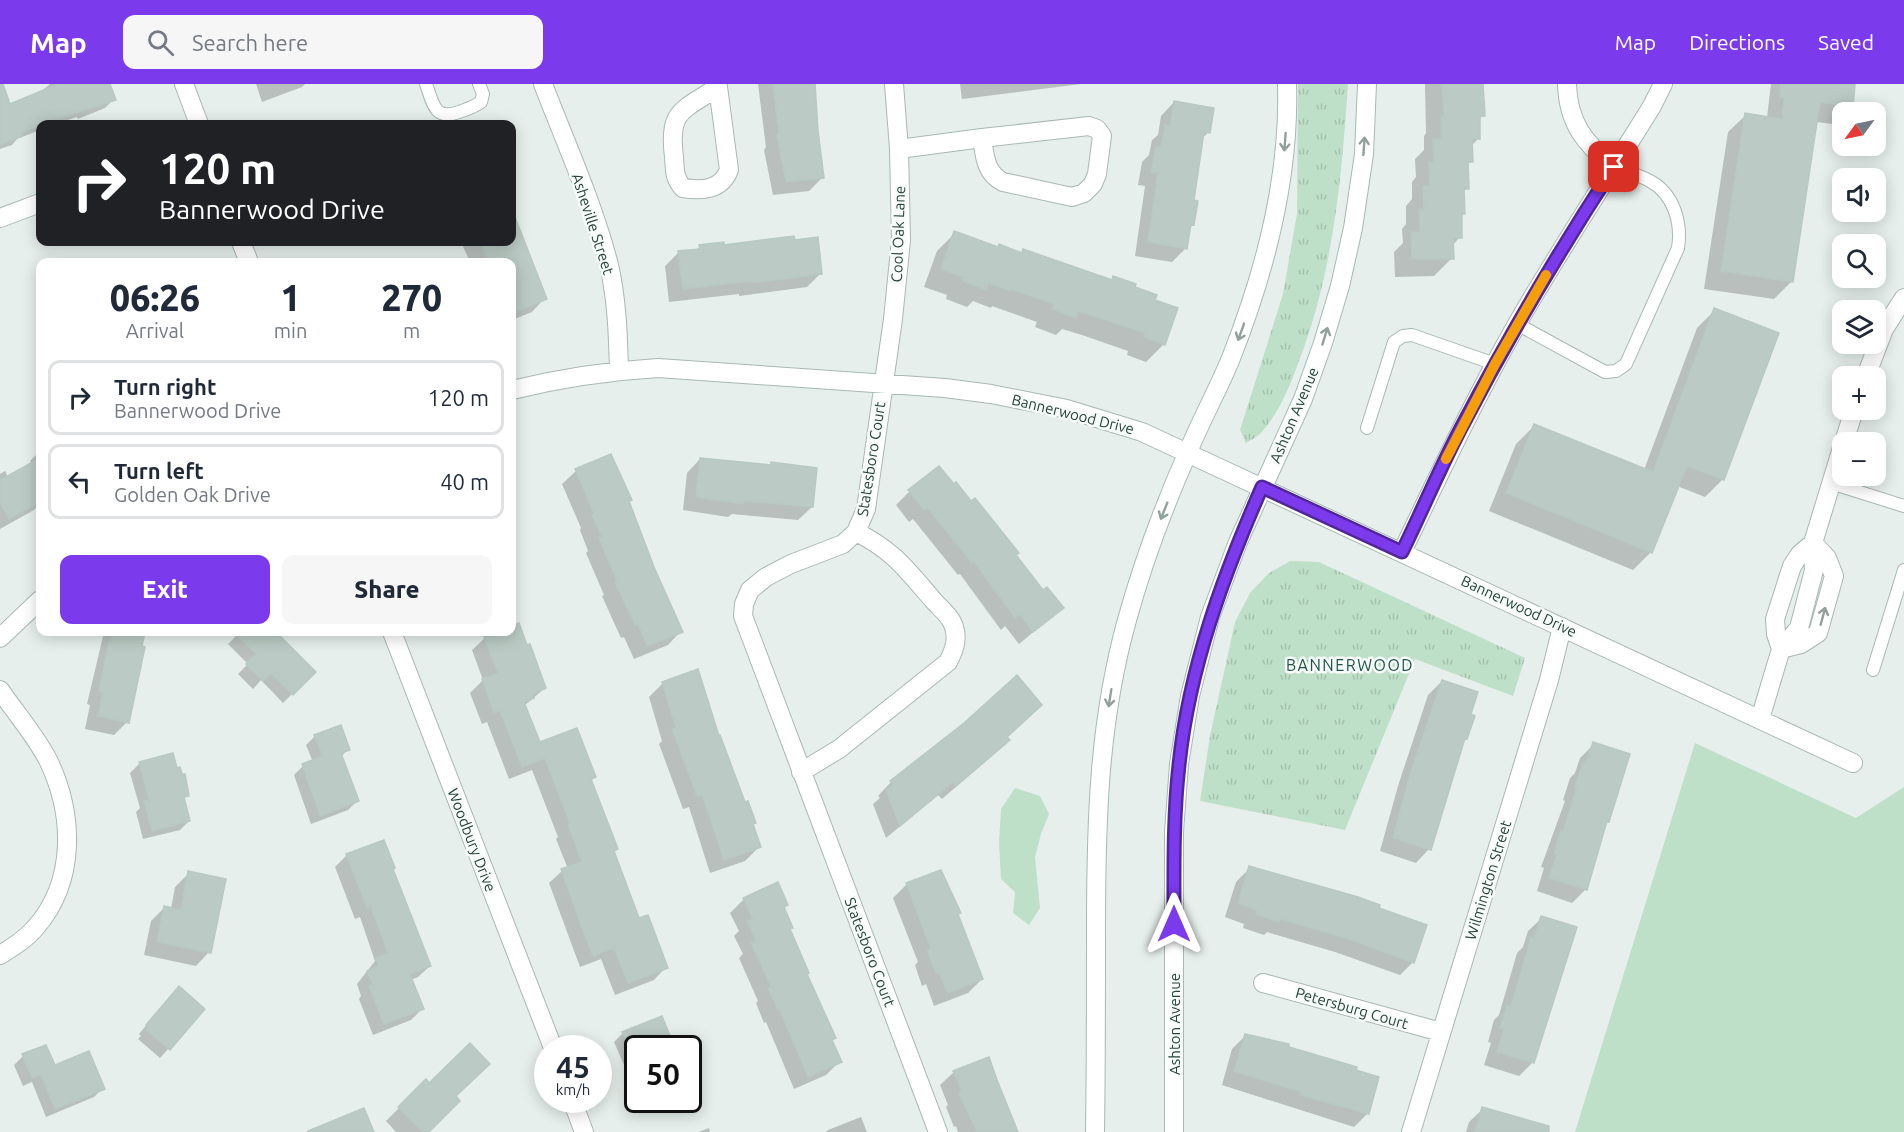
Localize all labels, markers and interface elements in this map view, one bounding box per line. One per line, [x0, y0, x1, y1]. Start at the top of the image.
search box [123, 15, 543, 69]
icon: search [144, 26, 177, 59]
text: Map [30, 27, 87, 58]
text: Search here [192, 30, 308, 55]
text: Map [1615, 30, 1656, 54]
text: Directions [1689, 30, 1785, 54]
text: Saved [1818, 30, 1874, 54]
north arrow [1832, 102, 1886, 156]
map controls [1832, 102, 1886, 486]
one-way arrow [1280, 132, 1291, 152]
one-way arrow [1359, 136, 1370, 156]
pin [1588, 141, 1639, 192]
icon: right [60, 144, 138, 222]
text: 120 m [159, 145, 276, 192]
icon: arrive [1597, 150, 1630, 183]
button: sound [1832, 168, 1886, 222]
street label: Asheville Street [569, 171, 617, 277]
street label: Cool Oak Lane [888, 185, 908, 283]
text: Bannerwood Drive [159, 194, 385, 224]
button: search [1832, 234, 1886, 288]
text: 06:26 [110, 277, 200, 318]
text: 1 [280, 277, 301, 318]
text: 270 [381, 277, 442, 318]
button: layers [1832, 300, 1886, 354]
text: Arrival [126, 319, 184, 342]
text: min [274, 319, 307, 342]
text: m [403, 319, 420, 342]
one-way arrow [1234, 322, 1245, 340]
one-way arrow [1320, 327, 1331, 346]
street label: Ashton Avenue [1266, 365, 1322, 465]
button: + [1832, 366, 1886, 420]
text: Turn right [114, 374, 216, 399]
icon: right [63, 381, 96, 414]
text: 120 m [428, 385, 489, 410]
street label: Bannerwood Drive [1010, 391, 1136, 437]
text: Bannerwood Drive [114, 399, 281, 422]
street label: Statesboro Court [854, 400, 888, 517]
button: − [1832, 432, 1886, 486]
text: Turn left [114, 458, 204, 483]
icon: left [63, 465, 96, 498]
text: 40 m [440, 469, 489, 494]
text: Golden Oak Drive [114, 483, 271, 506]
one-way arrow [1158, 501, 1169, 519]
button: Exit [60, 555, 270, 624]
button: Share [282, 555, 492, 624]
street label: Bannerwood Drive [1459, 572, 1579, 640]
one-way arrow [1817, 607, 1829, 626]
district label: BANNERWOOD [1286, 656, 1414, 674]
one-way arrow [1104, 687, 1115, 707]
street label: Woodbury Drive [444, 786, 500, 894]
street label: Wilmington Street [1462, 818, 1514, 942]
position arrow [1142, 892, 1206, 956]
street label: Statesboro Court [841, 895, 899, 1009]
street label: Ashton Avenue [1166, 973, 1183, 1075]
street label: Petersburg Court [1294, 984, 1410, 1032]
speed limit sign: 50 [624, 1035, 702, 1113]
text: 45 [556, 1050, 590, 1084]
text: km/h [556, 1081, 590, 1098]

